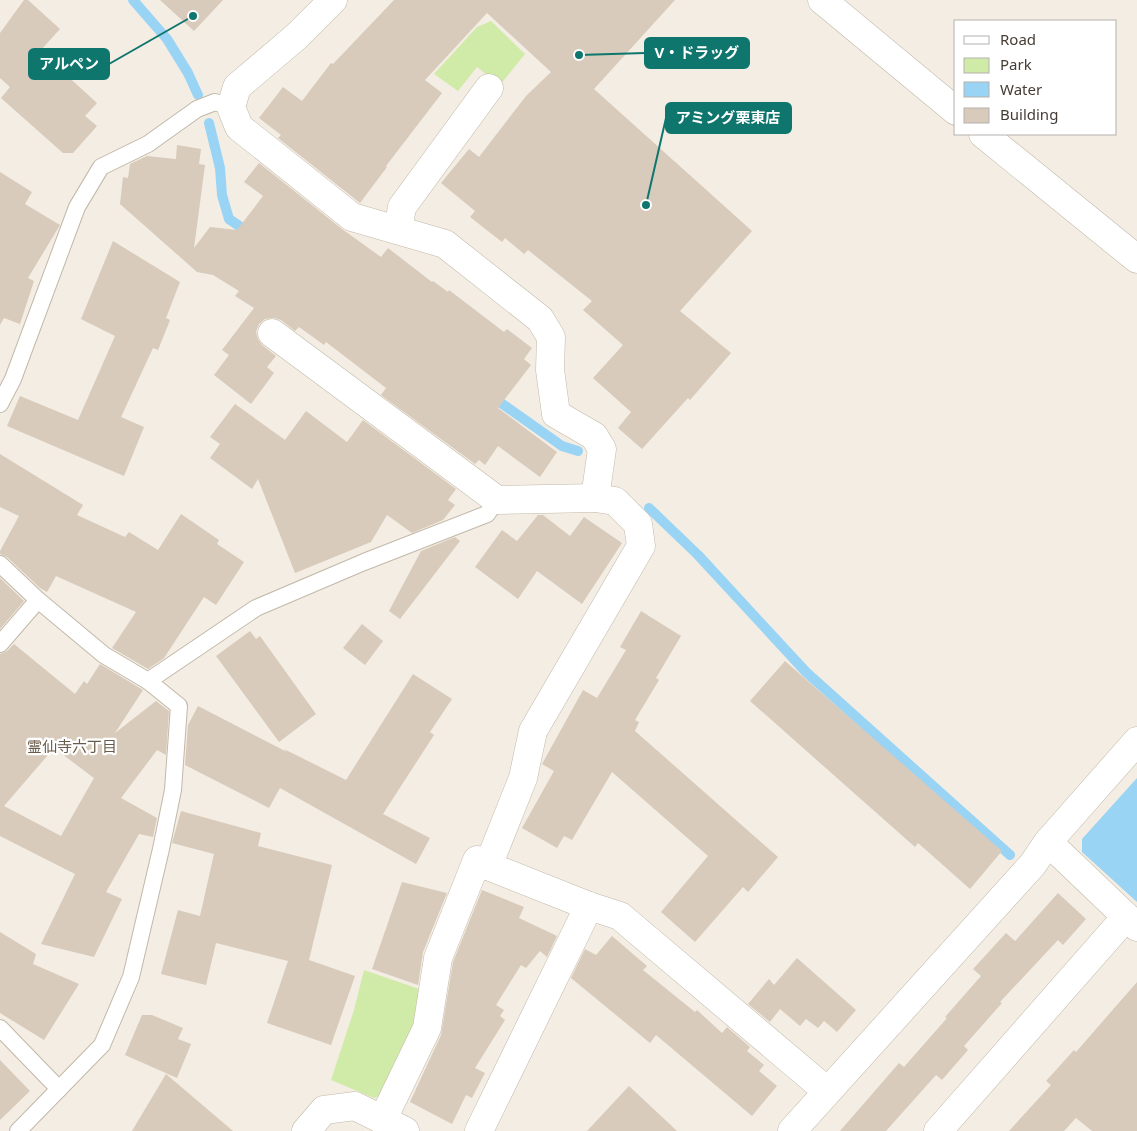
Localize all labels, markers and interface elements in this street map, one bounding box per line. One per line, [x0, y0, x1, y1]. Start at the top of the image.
legend [954, 20, 1117, 135]
text: Road [1000, 29, 1036, 49]
callout: V・ドラッグ [645, 38, 749, 68]
text: V・ドラッグ [655, 42, 739, 62]
callout: アルペン [29, 49, 109, 79]
text: アルペン [39, 53, 99, 73]
text: Park [1000, 54, 1032, 74]
text: Water [1000, 79, 1042, 99]
callout: アミング栗東店 [666, 103, 791, 133]
text: Building [1000, 104, 1058, 124]
text: アミング栗東店 [676, 107, 780, 127]
district label: 霊仙寺六丁目 [27, 736, 117, 756]

